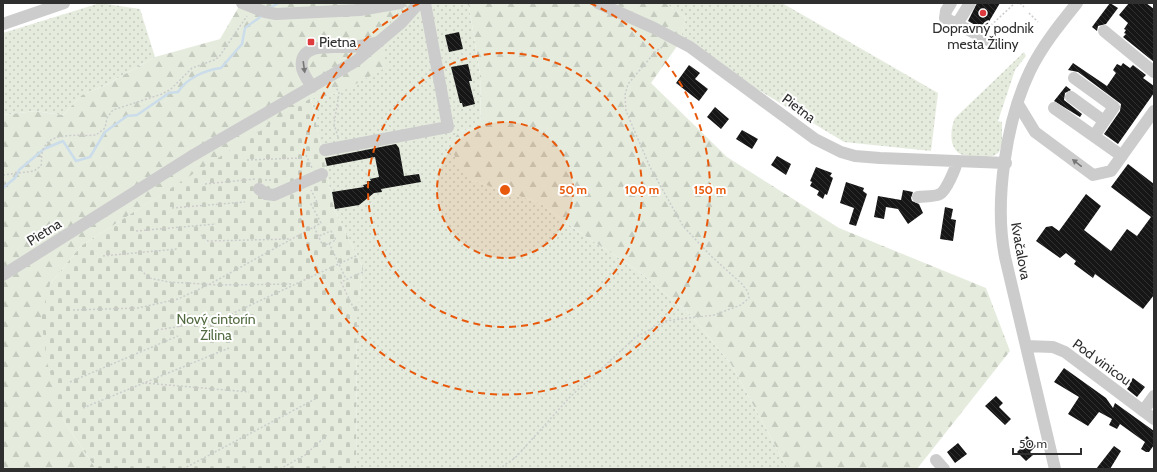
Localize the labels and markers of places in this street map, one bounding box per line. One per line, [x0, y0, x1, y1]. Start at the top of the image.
marker: Dopravný podnik mesta Žiliny [978, 8, 988, 18]
place label: Dopravný podnik mesta Žiliny [932, 19, 1034, 53]
place label: Pietna [319, 33, 357, 51]
marker: Pietna [306, 37, 316, 47]
centre of rings [498, 183, 512, 197]

